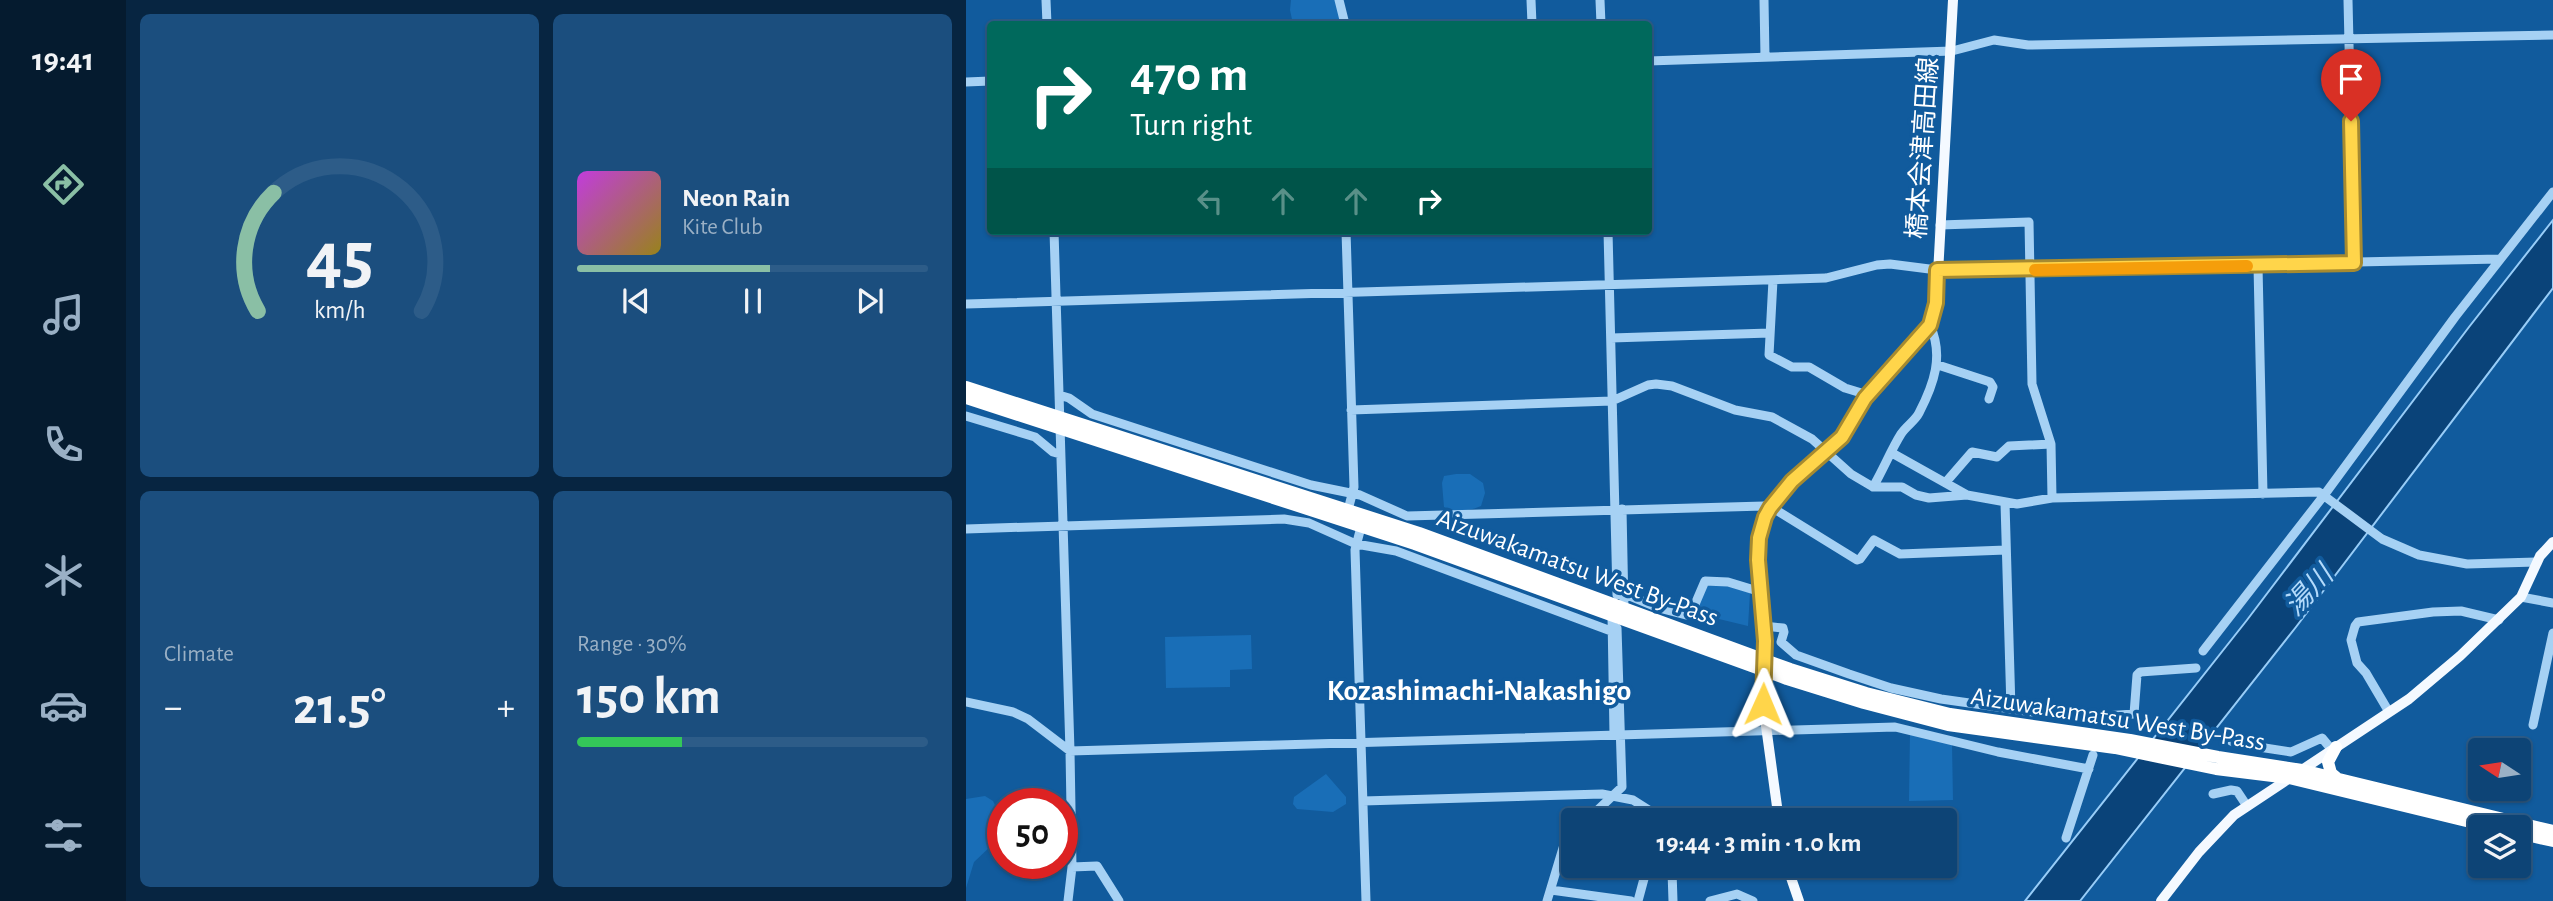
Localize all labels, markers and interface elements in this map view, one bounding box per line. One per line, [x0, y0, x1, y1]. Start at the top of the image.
text: 19:41 [32, 44, 94, 76]
icon: right [1015, 49, 1106, 140]
pin [2321, 49, 2381, 121]
text: 470 m [1130, 51, 1248, 100]
street label: 橋本会津高田線 [1903, 56, 1942, 240]
icon: arrive [2332, 60, 2370, 98]
text: Turn right [1130, 109, 1252, 141]
icon: directions [39, 160, 88, 209]
icon: left [1191, 182, 1229, 220]
icon: ahead [1264, 182, 1302, 220]
icon: ahead [1337, 182, 1375, 220]
icon: right [1410, 182, 1448, 220]
text: Neon Rain [682, 185, 790, 211]
text: Kite Club [682, 216, 763, 239]
text: 45 [305, 224, 374, 297]
icon: previous [617, 282, 655, 320]
icon: pause [734, 282, 772, 320]
icon: next [851, 282, 889, 320]
icon: music [39, 290, 88, 339]
text: km/h [314, 298, 365, 323]
icon: phone [39, 420, 88, 469]
street label: Aizuwakamatsu West By-Pass [1434, 505, 1722, 631]
icon: climate [39, 551, 88, 600]
water label: 湯川 [2279, 558, 2341, 621]
text: Range · 30% [577, 633, 687, 656]
text: Climate [164, 643, 234, 666]
position arrow [1726, 667, 1800, 741]
text: 150 km [577, 671, 721, 723]
district label: Kozashimachi-Nakashigo [1327, 676, 1631, 706]
icon: car [39, 681, 88, 730]
text: 21.5° [293, 681, 386, 733]
street label: Aizuwakamatsu West By-Pass [1969, 683, 2267, 755]
text: − [164, 689, 182, 727]
text: + [497, 689, 515, 727]
north arrow [2468, 738, 2530, 802]
map controls [2468, 738, 2531, 878]
speed limit sign: 50 [987, 788, 1078, 879]
icon: filters [39, 811, 88, 860]
button: layers [2468, 815, 2531, 878]
text: 19:44 · 3 min · 1.0 km [1657, 830, 1861, 856]

